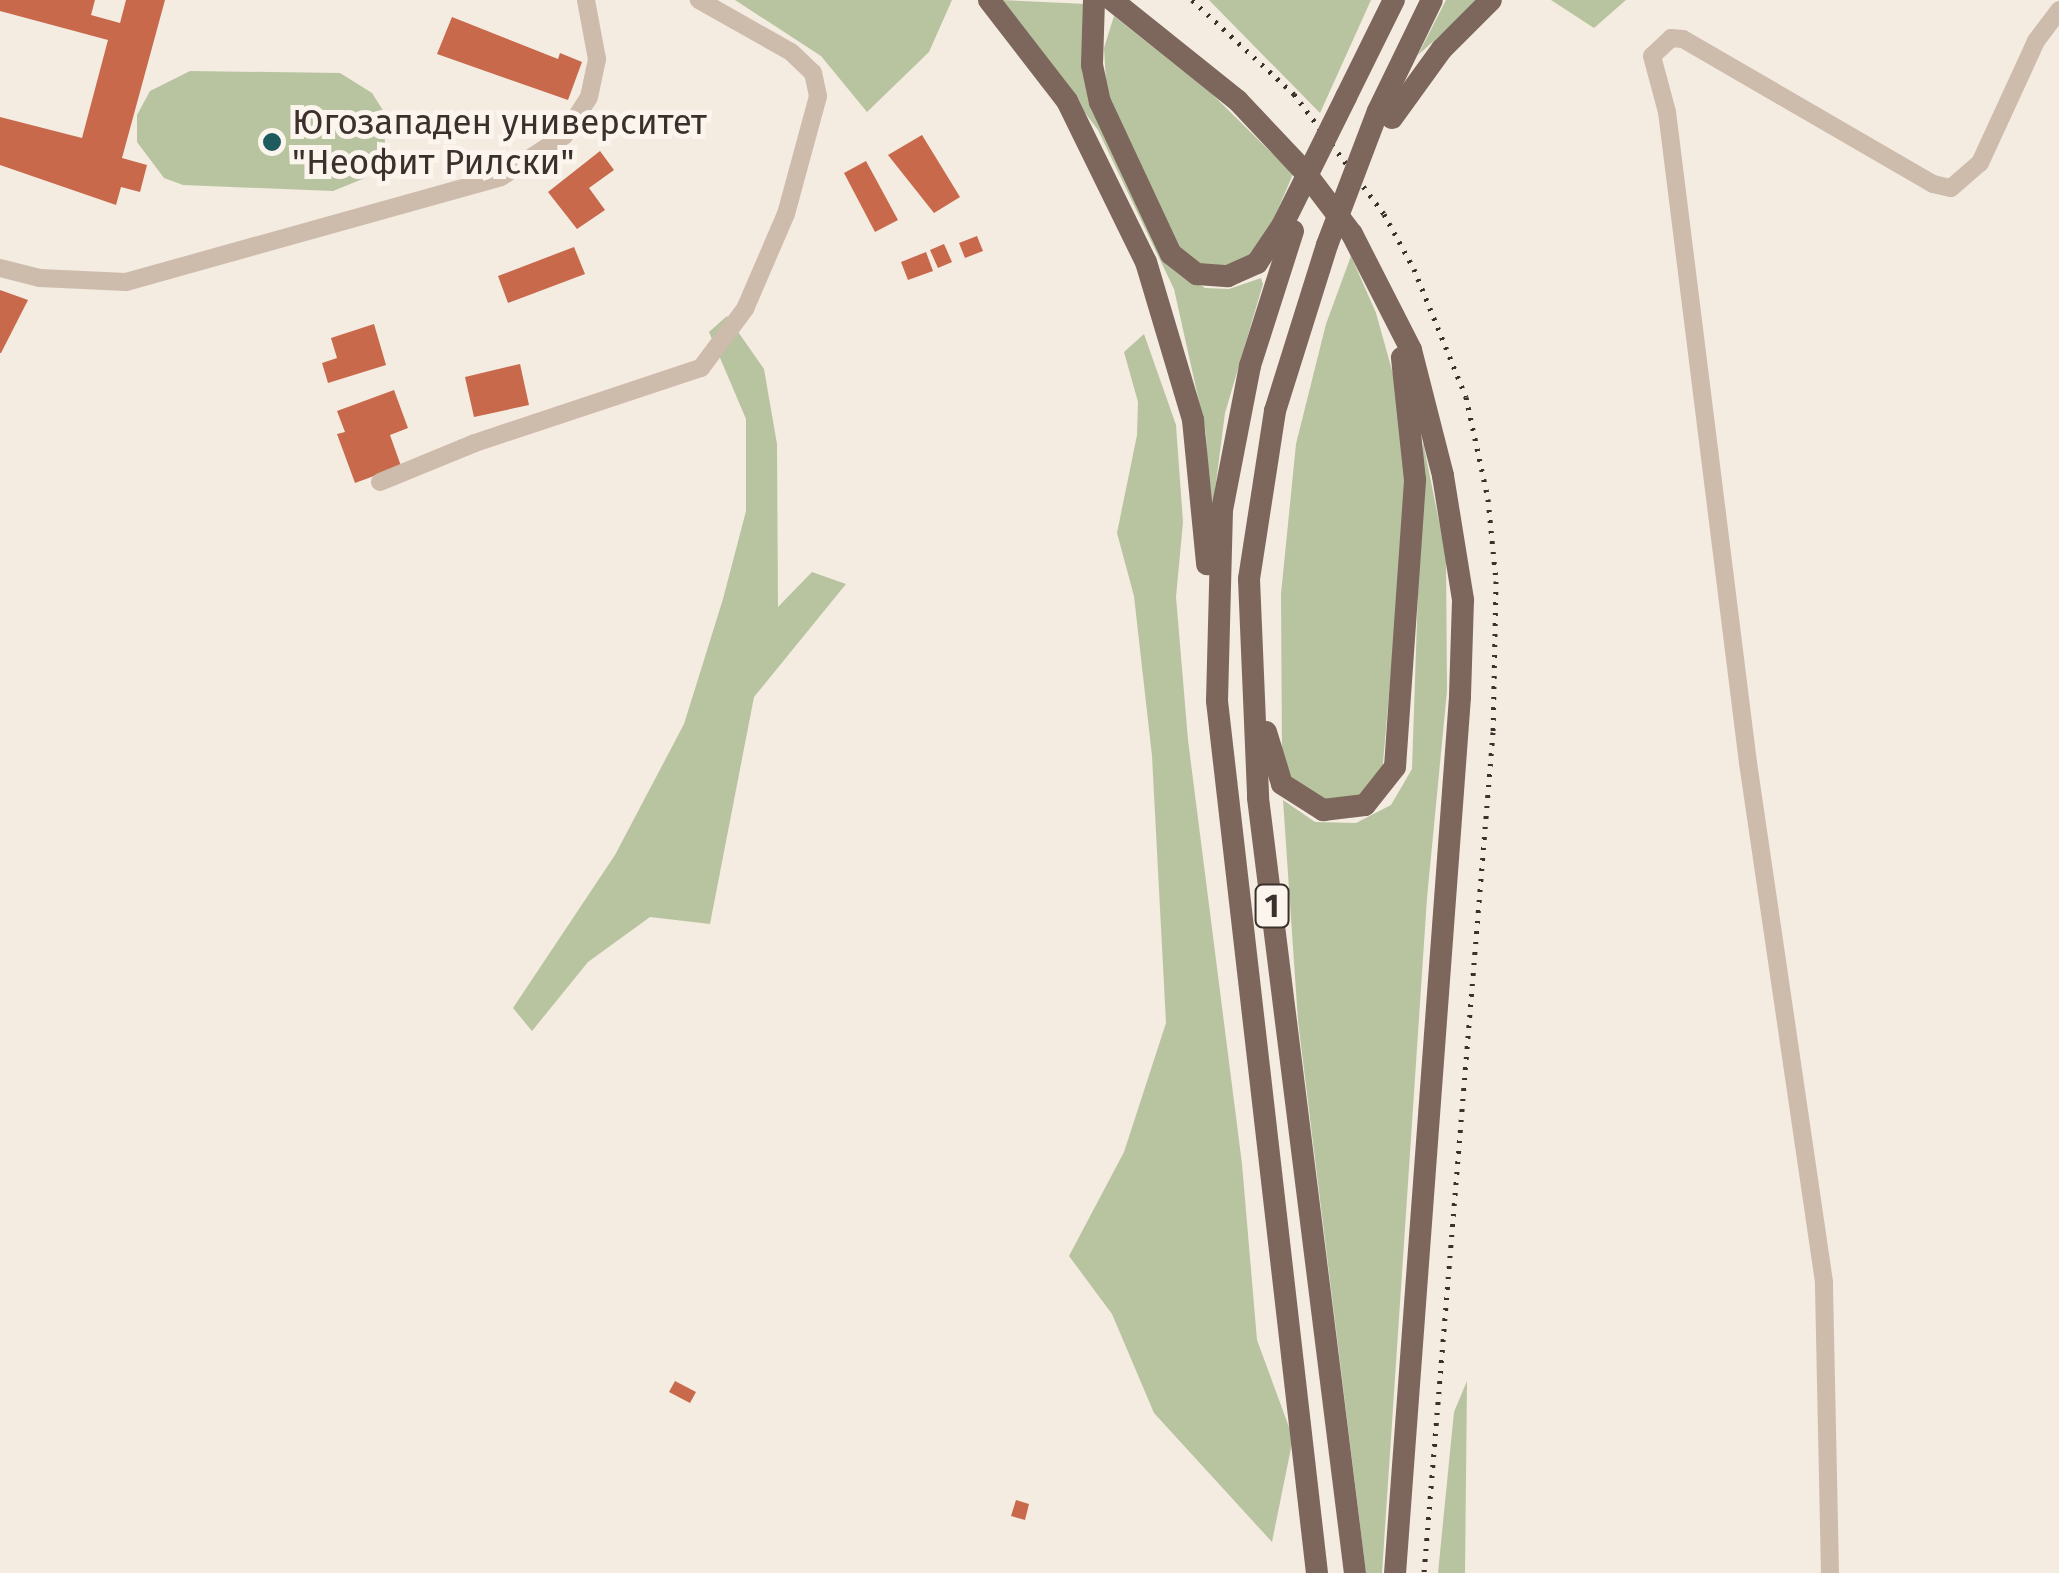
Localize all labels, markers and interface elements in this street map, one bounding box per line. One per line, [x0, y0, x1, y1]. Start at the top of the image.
place label: Югозападен университет "Неофит Рилски" [292, 101, 707, 183]
marker: Югозападен университет "Неофит Рилски" [261, 131, 283, 153]
road number: 1 [1254, 879, 1290, 933]

